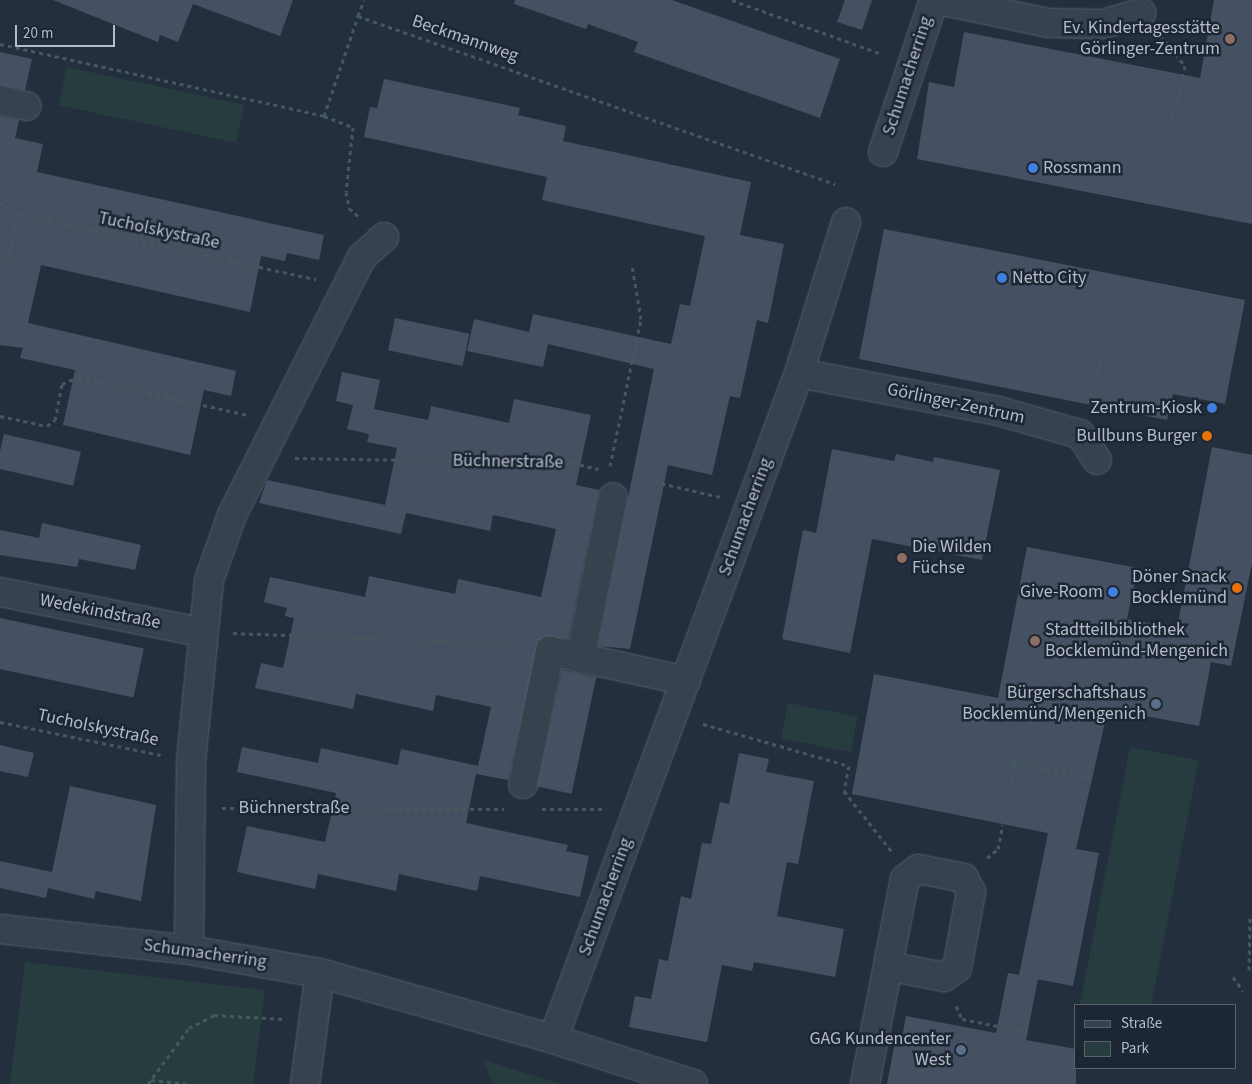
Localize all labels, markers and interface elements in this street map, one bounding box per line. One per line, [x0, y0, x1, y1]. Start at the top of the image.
street label: Beckmannweg [409, 11, 521, 67]
street label: Schumacherring [879, 14, 937, 138]
scale bar [18, 15, 118, 47]
place label: Ev. Kindertagesstätte Görlinger-Zentrum [1063, 18, 1220, 60]
text: 20 m [23, 23, 53, 44]
marker: Ev. Kindertagesstätte Görlinger-Zentrum [1224, 33, 1236, 45]
place label: Rossmann [1043, 157, 1122, 179]
marker: Rossmann [1027, 162, 1039, 174]
street label: Tucholskystraße [96, 208, 222, 254]
place label: Netto City [1012, 267, 1087, 289]
marker: Netto City [996, 272, 1008, 284]
street label: Görlinger-Zentrum [885, 379, 1027, 429]
place label: Zentrum-Kiosk [1090, 397, 1202, 419]
marker: Zentrum-Kiosk [1206, 402, 1218, 414]
place label: Bullbuns Burger [1076, 425, 1197, 447]
marker: Bullbuns Burger [1201, 430, 1213, 442]
street label: Büchnerstraße [452, 450, 564, 474]
street label: Schumacherring [715, 455, 777, 579]
place label: Die Wilden Füchse [912, 537, 992, 580]
marker: Die Wilden Füchse [896, 552, 908, 564]
place label: Döner Snack Bocklemünd [1131, 567, 1227, 610]
place label: Give-Room [1020, 581, 1103, 603]
marker: Döner Snack Bocklemünd [1231, 582, 1243, 594]
marker: Give-Room [1107, 586, 1119, 598]
street label: Wedekindstraße [38, 590, 162, 634]
place label: Stadtteilbibliothek Bocklemünd-Mengenich [1045, 620, 1228, 662]
marker: Stadtteilbibliothek Bocklemünd-Mengenich [1029, 635, 1041, 647]
place label: Bürgerschaftshaus Bocklemünd/Mengenich [962, 683, 1146, 726]
marker: Bürgerschaftshaus Bocklemünd/Mengenich [1150, 698, 1162, 710]
street label: Tucholskystraße [35, 705, 161, 751]
street label: Büchnerstraße [239, 797, 349, 819]
street label: Schumacherring [575, 835, 637, 959]
street label: Schumacherring [142, 935, 268, 973]
legend [1074, 1004, 1237, 1069]
text: Straße [1121, 1013, 1162, 1034]
place label: GAG Kundencenter West [809, 1029, 951, 1072]
text: Park [1121, 1038, 1149, 1059]
marker: GAG Kundencenter West [955, 1044, 967, 1056]

